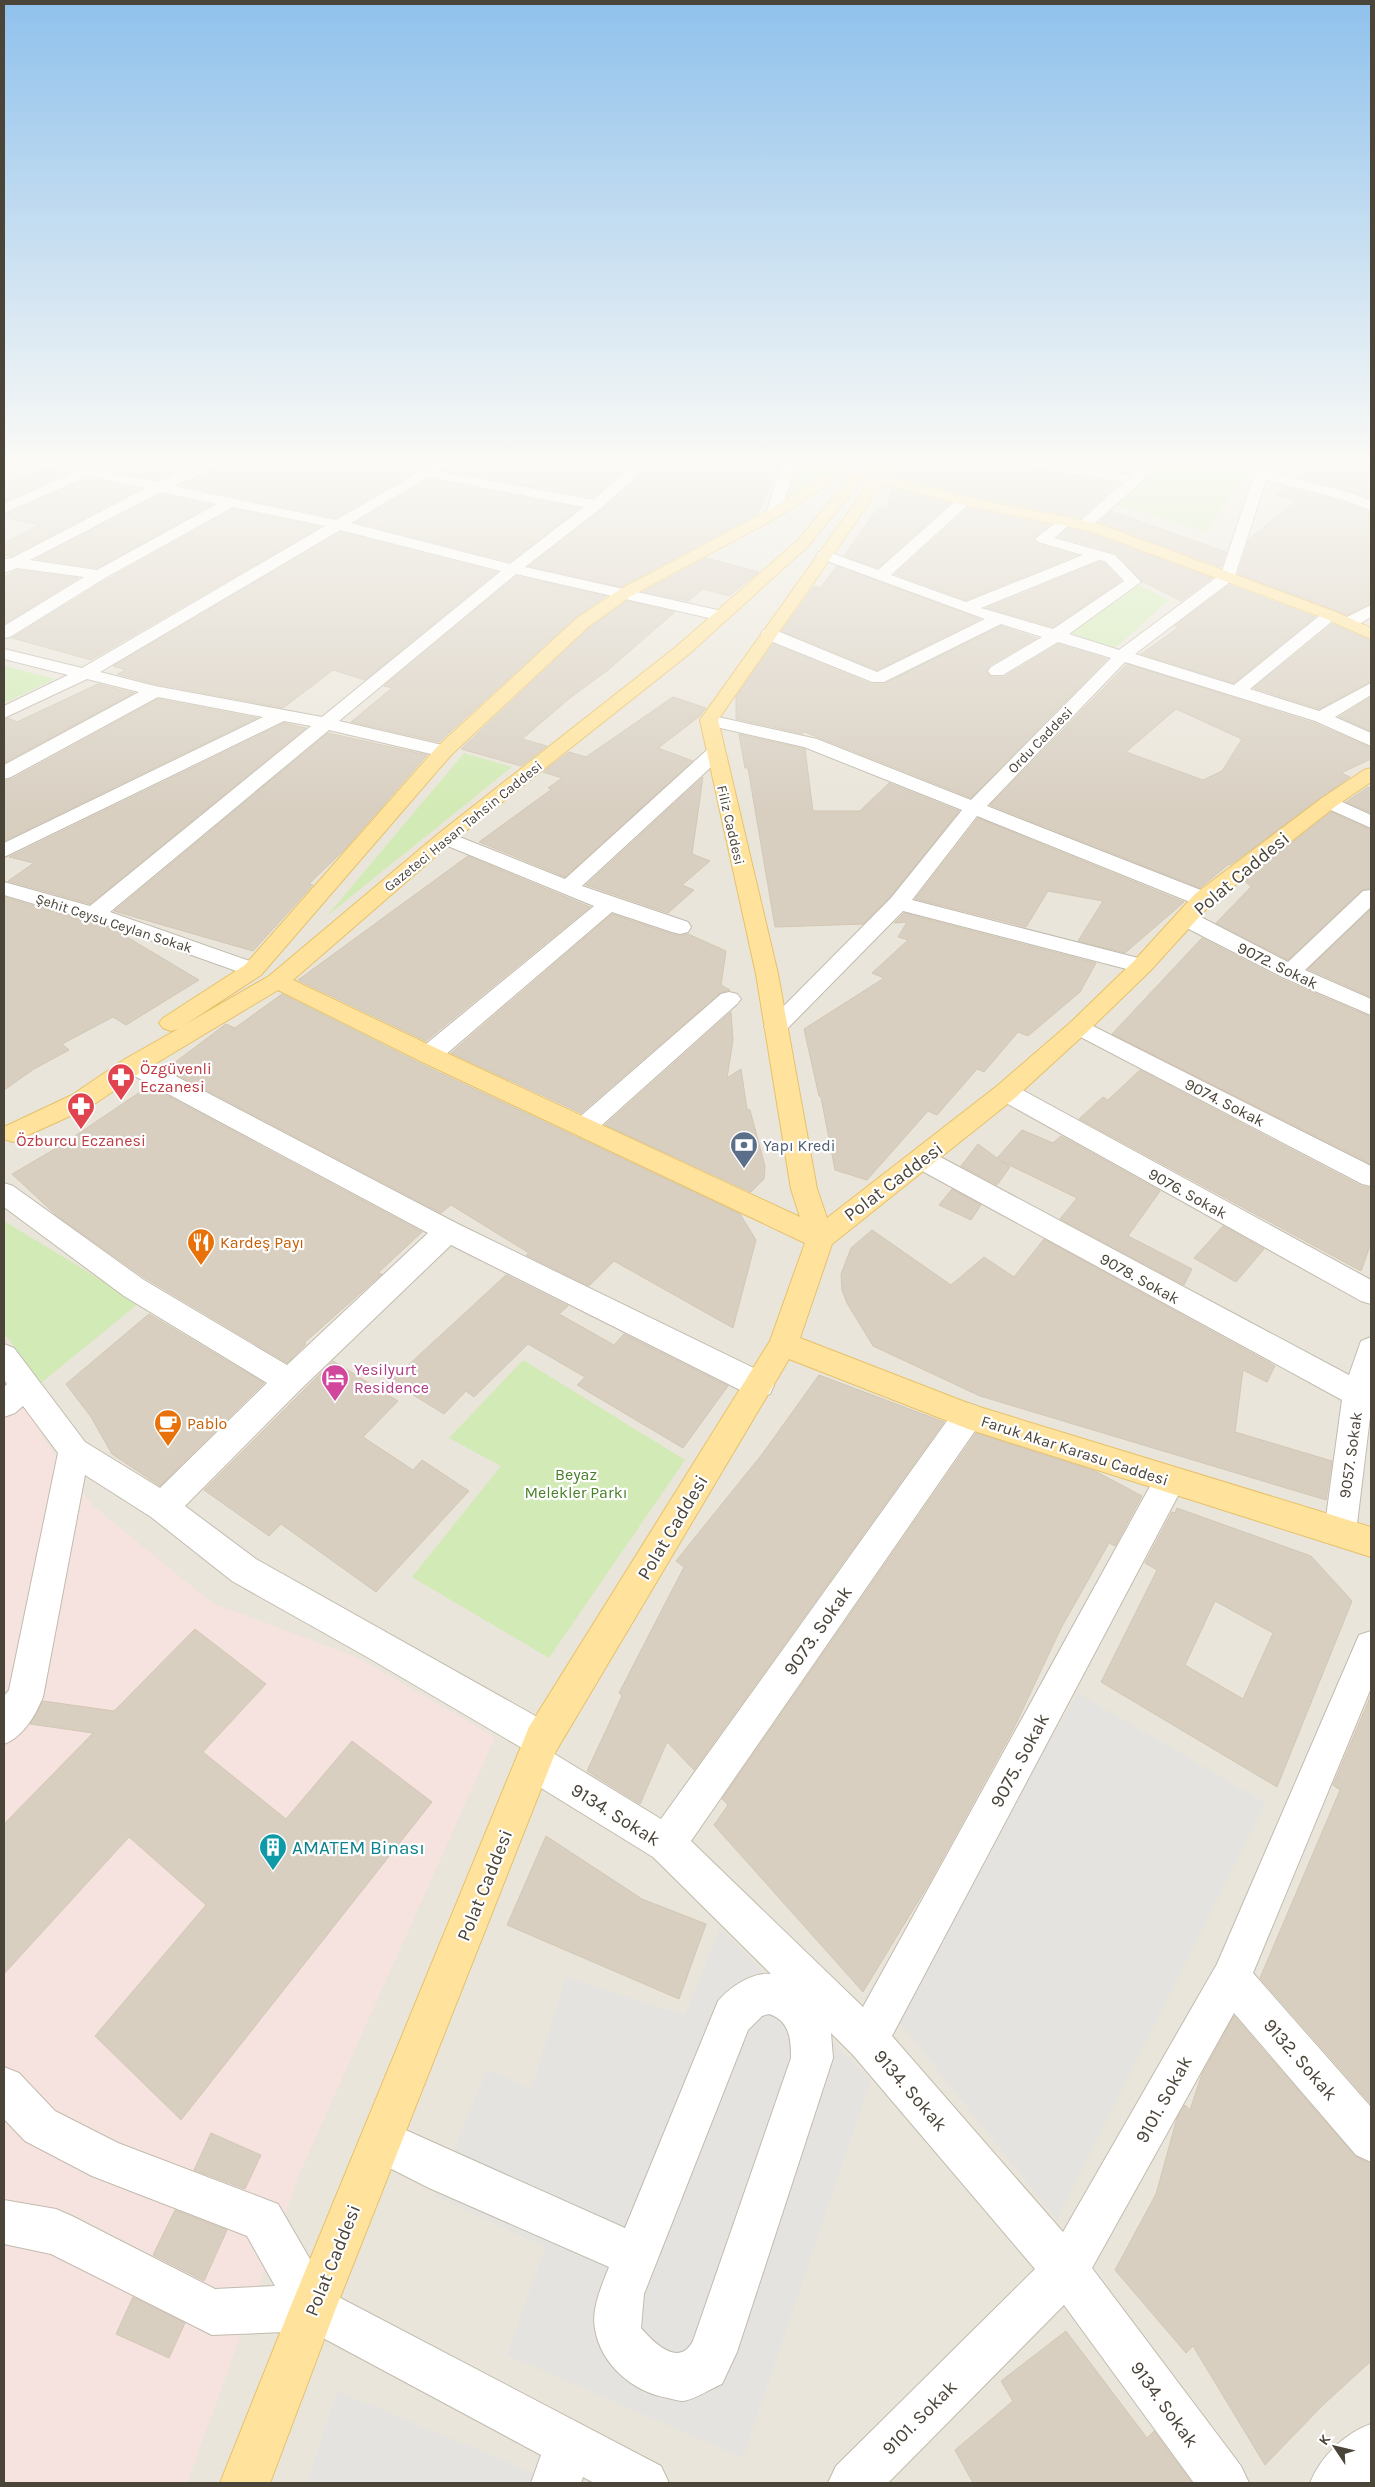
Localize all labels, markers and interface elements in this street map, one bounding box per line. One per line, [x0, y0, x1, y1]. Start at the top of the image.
street label: Ordu Caddesi [1004, 704, 1076, 777]
street label: Gazeteci Hasan Tahsin Caddesi [381, 757, 546, 895]
street label: Filiz Caddesi [713, 784, 748, 867]
street label: Polat Caddesi [1189, 827, 1294, 920]
street label: Şehit Ceysu Ceylan Sokak [33, 890, 194, 957]
street label: 9072. Sokak [1234, 938, 1321, 993]
place label: Özgüvenli Eczanesi [140, 1059, 212, 1096]
pharmacy icon: Özgüvenli Eczanesi [106, 1062, 136, 1101]
street label: 9074. Sokak [1182, 1074, 1268, 1131]
pharmacy icon: Özburcu Eczanesi [66, 1091, 96, 1130]
bank icon: Yapı Kredi [729, 1130, 759, 1169]
place label: Özburcu Eczanesi [16, 1131, 146, 1150]
place label: Yapı Kredi [763, 1136, 836, 1155]
street label: Polat Caddesi [840, 1137, 947, 1226]
street label: 9076. Sokak [1145, 1164, 1231, 1223]
restaurant icon: Kardeş Payı [186, 1227, 216, 1266]
place label: Kardeş Payı [220, 1233, 304, 1252]
street label: 9078. Sokak [1097, 1249, 1183, 1308]
place label: Yesilyurt Residence [354, 1360, 429, 1397]
hotel icon: Yesilyurt Residence [320, 1363, 350, 1402]
cafe icon: Pablo [153, 1408, 183, 1447]
street label: Faruk Akar Karasu Caddesi [979, 1411, 1171, 1490]
street label: 9057. Sokak [1335, 1411, 1366, 1500]
place label: Pablo [187, 1414, 227, 1433]
park label: Beyaz Melekler Parkı [525, 1465, 628, 1502]
street label: Polat Caddesi [633, 1471, 713, 1584]
street label: 9073. Sokak [779, 1581, 857, 1680]
street label: 9075. Sokak [986, 1709, 1054, 1811]
street label: 9134. Sokak [567, 1779, 664, 1851]
street label: Polat Caddesi [453, 1826, 517, 1944]
building icon: AMATEM Binası [258, 1832, 288, 1871]
place label: AMATEM Binası [292, 1837, 425, 1859]
street label: 9132. Sokak [1259, 2014, 1342, 2105]
street label: 9134. Sokak [869, 2045, 952, 2136]
street label: 9101. Sokak [1131, 2052, 1197, 2147]
street label: Polat Caddesi [301, 2201, 365, 2319]
street label: 9134. Sokak [1126, 2357, 1203, 2452]
street label: 9101. Sokak [878, 2376, 962, 2460]
north arrow [1310, 2422, 1360, 2472]
text: K [1315, 2431, 1335, 2448]

